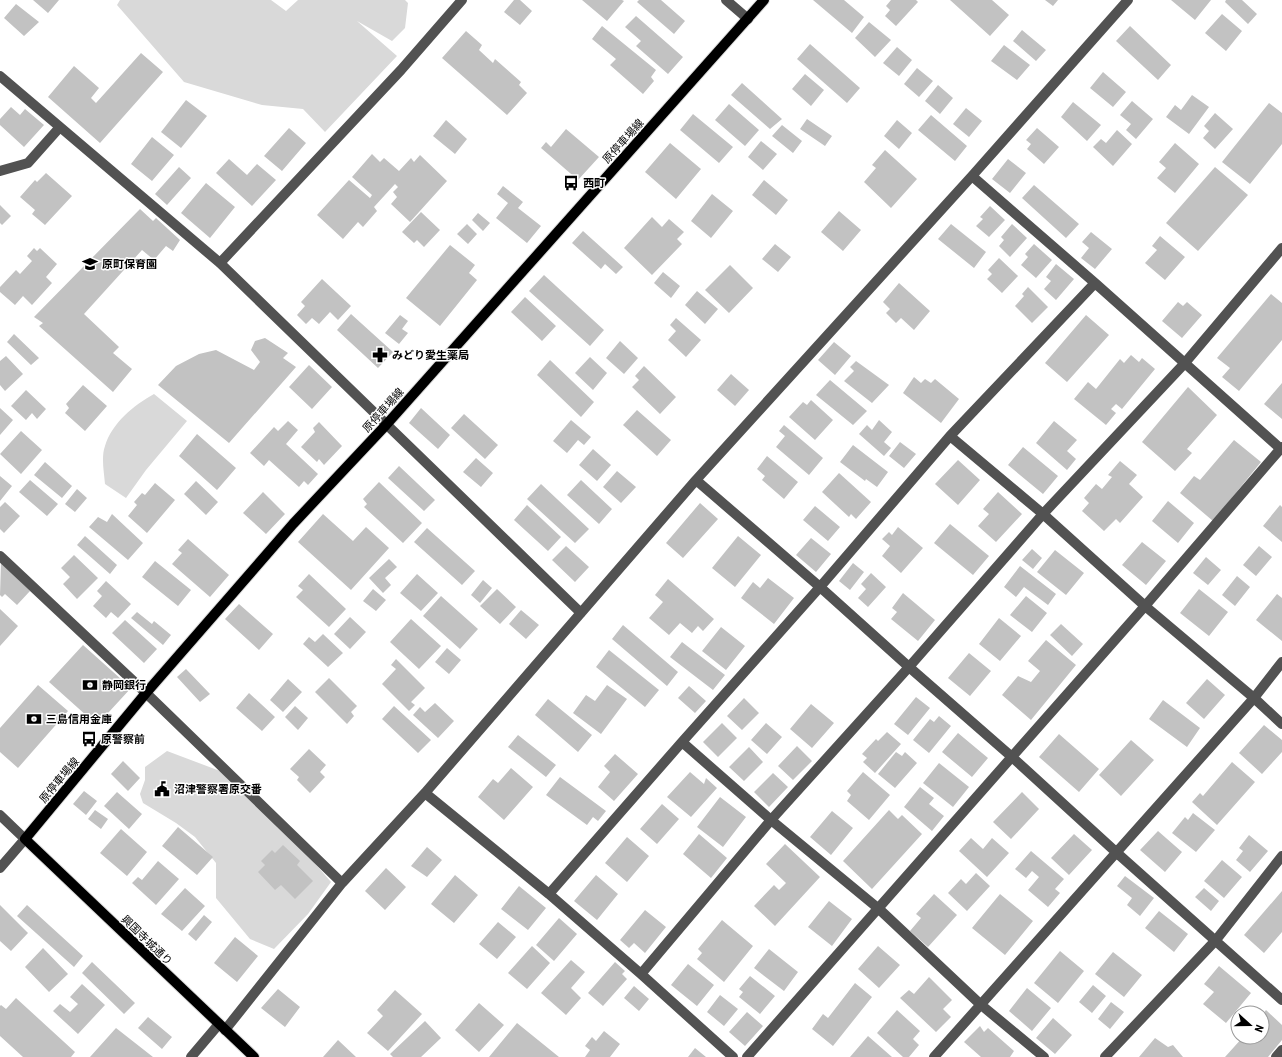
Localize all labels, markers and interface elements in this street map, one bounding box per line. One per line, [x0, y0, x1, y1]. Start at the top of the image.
street label: 原停車場線 [600, 117, 647, 166]
bus stop icon: 西町 [562, 174, 580, 192]
place label: 西町 [583, 177, 605, 190]
school or university icon: 原町保育園 [81, 255, 99, 273]
place label: 原町保育園 [102, 258, 157, 271]
pharmacy icon: みどり愛生薬局 [371, 346, 389, 364]
place label: みどり愛生薬局 [392, 349, 469, 362]
street label: 原停車場線 [360, 386, 407, 435]
bank icon: 静岡銀行 [81, 676, 99, 694]
place label: 静岡銀行 [102, 679, 146, 692]
bank icon: 三島信用金庫 [25, 710, 43, 728]
place label: 三島信用金庫 [46, 713, 112, 726]
bus stop icon: 原警察前 [80, 730, 98, 748]
place label: 原警察前 [101, 733, 145, 746]
street label: 原停車場線 [37, 755, 82, 806]
public building icon: 沼津警察署原交番 [153, 780, 171, 798]
place label: 沼津警察署原交番 [174, 783, 262, 796]
street label: 興国寺城通り [118, 913, 175, 968]
north arrow [1230, 1005, 1270, 1045]
text: N [1252, 1023, 1266, 1034]

